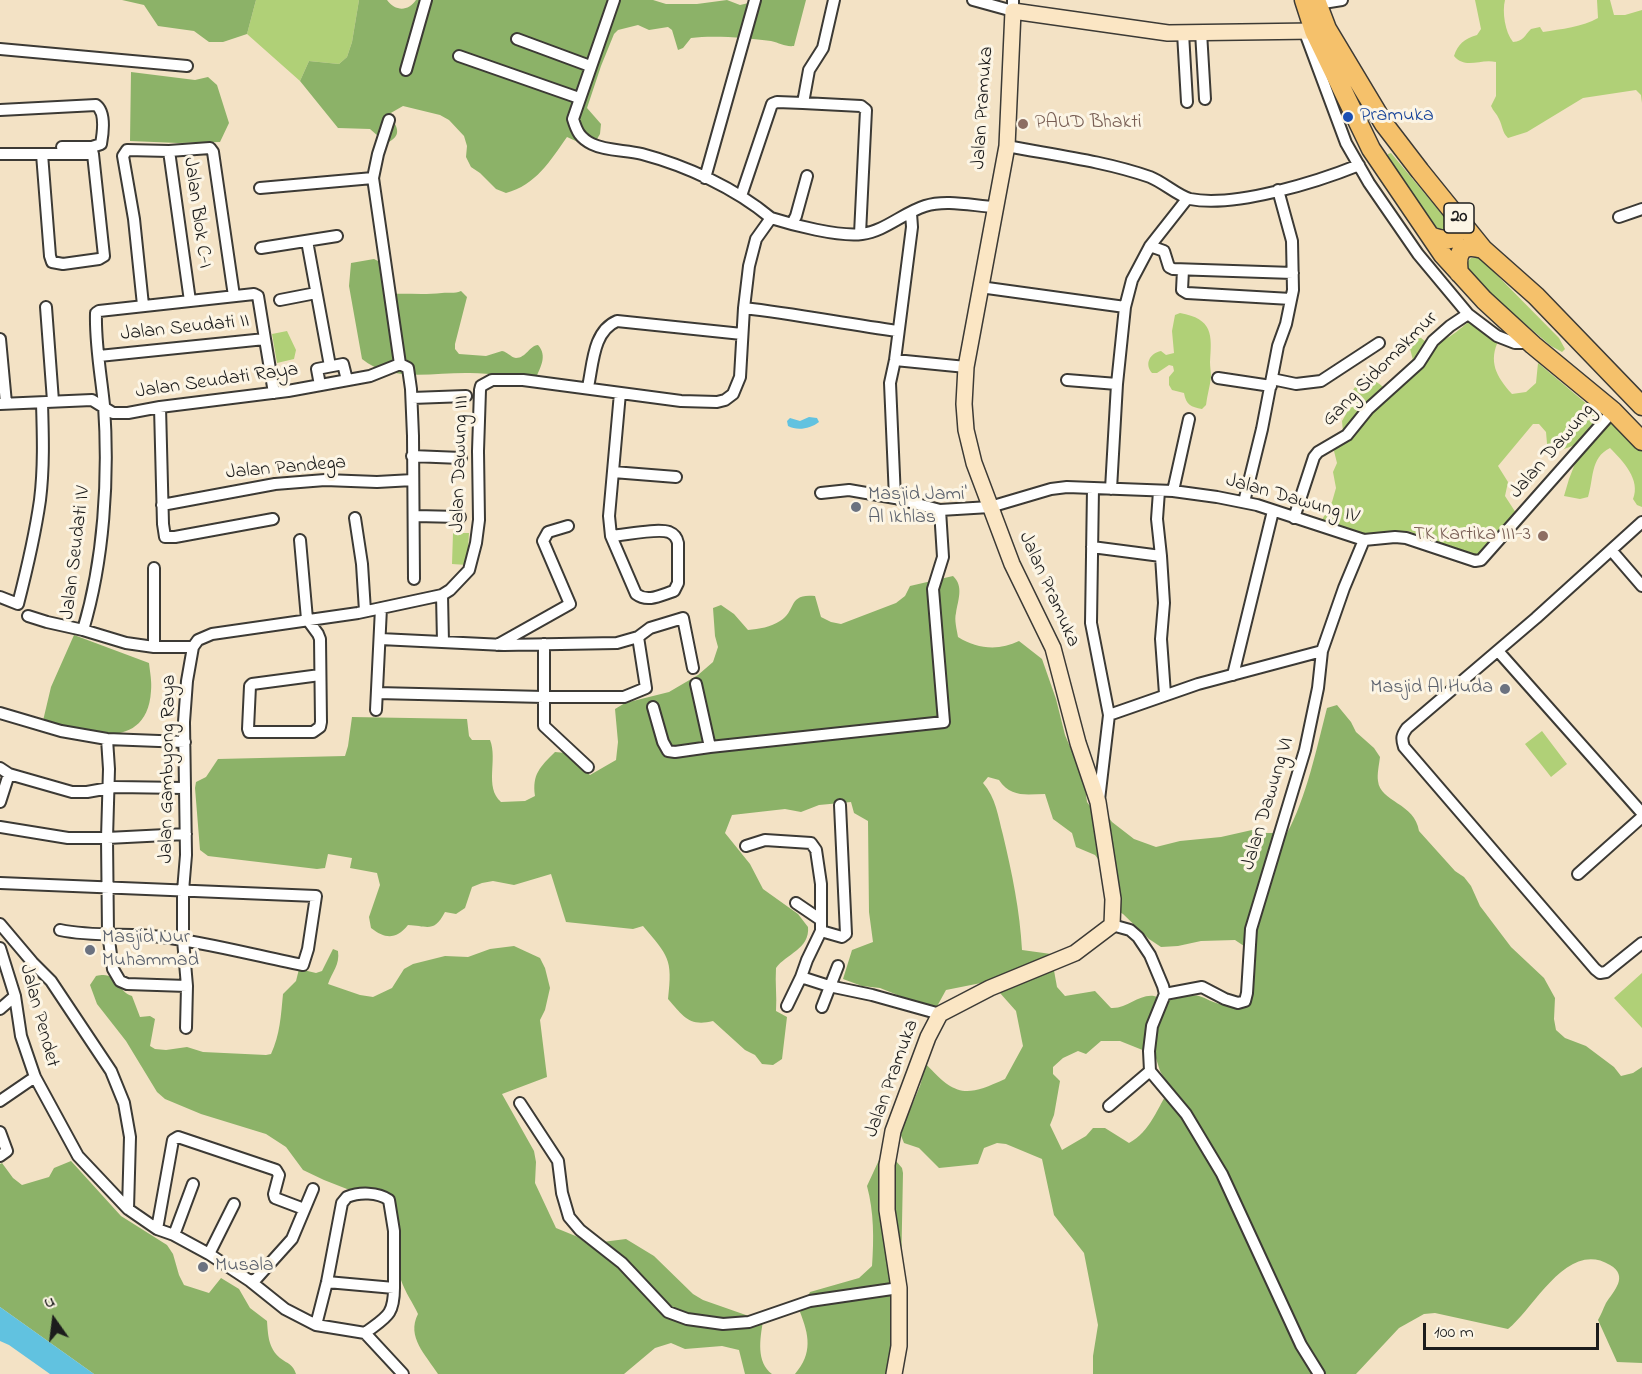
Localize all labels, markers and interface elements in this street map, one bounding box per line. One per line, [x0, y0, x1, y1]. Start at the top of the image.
street label: Jalan Pramuka [968, 46, 1000, 170]
place label: Pramuka [1360, 105, 1434, 129]
marker: Pramuka [1341, 110, 1355, 124]
place label: PAUD Bhakti [1035, 112, 1142, 136]
marker: PAUD Bhakti [1016, 117, 1030, 131]
street label: Jalan Blok C-I [176, 156, 216, 270]
road number: 20 [1444, 203, 1474, 233]
street label: Gang Sidomakmur [1318, 307, 1444, 433]
street label: Jalan Seudati II [119, 310, 251, 348]
street label: Jalan Seudati Raya [134, 359, 300, 405]
street label: Jalan Dawung III [447, 395, 475, 533]
street label: Jalan Dawung [1505, 399, 1601, 505]
street label: Jalan Pandega [225, 452, 347, 486]
street label: Jalan Dawung IV [1223, 470, 1361, 530]
place label: Masjid Jami' Al Ikhlas [868, 484, 967, 531]
street label: Jalan Seudati IV [57, 485, 97, 621]
marker: Masjid Jami' Al Ikhlas [849, 500, 863, 514]
place label: TK Kartika III-3 [1413, 524, 1531, 548]
street label: Jalan Pramuka [1012, 529, 1084, 651]
marker: TK Kartika III-3 [1536, 529, 1550, 543]
street label: Jalan Gambyong Raya [155, 674, 183, 864]
place label: Masjid Al Huda [1370, 677, 1493, 701]
marker: Masjid Al Huda [1498, 682, 1512, 696]
street label: Jalan Dawung VI [1237, 735, 1301, 873]
place label: Masjid Nur Muhammad [102, 927, 199, 974]
marker: Masjid Nur Muhammad [83, 943, 97, 957]
street label: Jalan Pendet [13, 962, 63, 1070]
street label: Jalan Pramuka [861, 1017, 925, 1141]
place label: Musala [215, 1255, 274, 1279]
marker: Musala [196, 1260, 210, 1274]
north arrow [24, 1290, 84, 1350]
text: U [42, 1290, 57, 1315]
scale bar [1426, 1311, 1602, 1349]
text: 100 m [1434, 1320, 1474, 1346]

